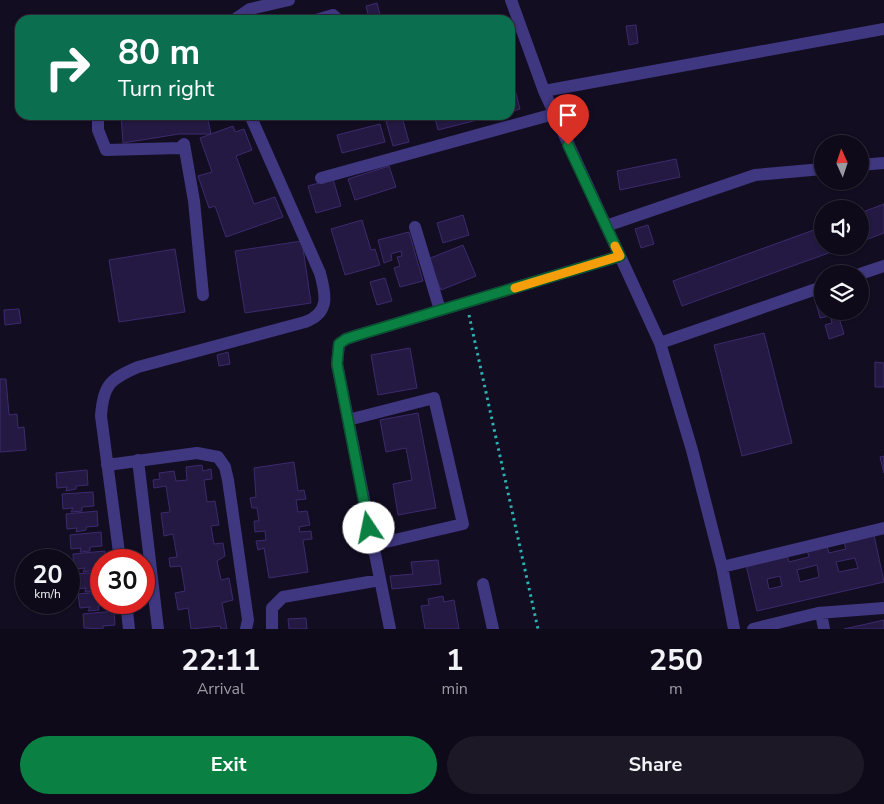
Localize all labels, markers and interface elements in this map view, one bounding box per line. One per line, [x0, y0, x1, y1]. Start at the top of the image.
text: 80 m [118, 29, 200, 76]
icon: right [35, 35, 100, 100]
text: Turn right [118, 74, 214, 104]
pin [547, 94, 589, 145]
icon: arrive [554, 101, 582, 129]
north arrow [814, 135, 869, 190]
map controls [814, 135, 869, 320]
button: sound [814, 200, 869, 255]
button: layers [814, 265, 869, 320]
position arrow [342, 501, 394, 553]
speed limit sign: 30 [90, 549, 155, 614]
text: 20 [32, 558, 63, 592]
text: km/h [34, 586, 61, 602]
text: 22:11 [181, 640, 260, 681]
text: 1 [446, 640, 464, 681]
text: 250 [649, 640, 703, 681]
text: Arrival [197, 678, 245, 700]
text: min [441, 678, 468, 700]
text: m [669, 678, 683, 700]
button: Exit [20, 736, 437, 794]
button: Share [447, 736, 864, 794]

